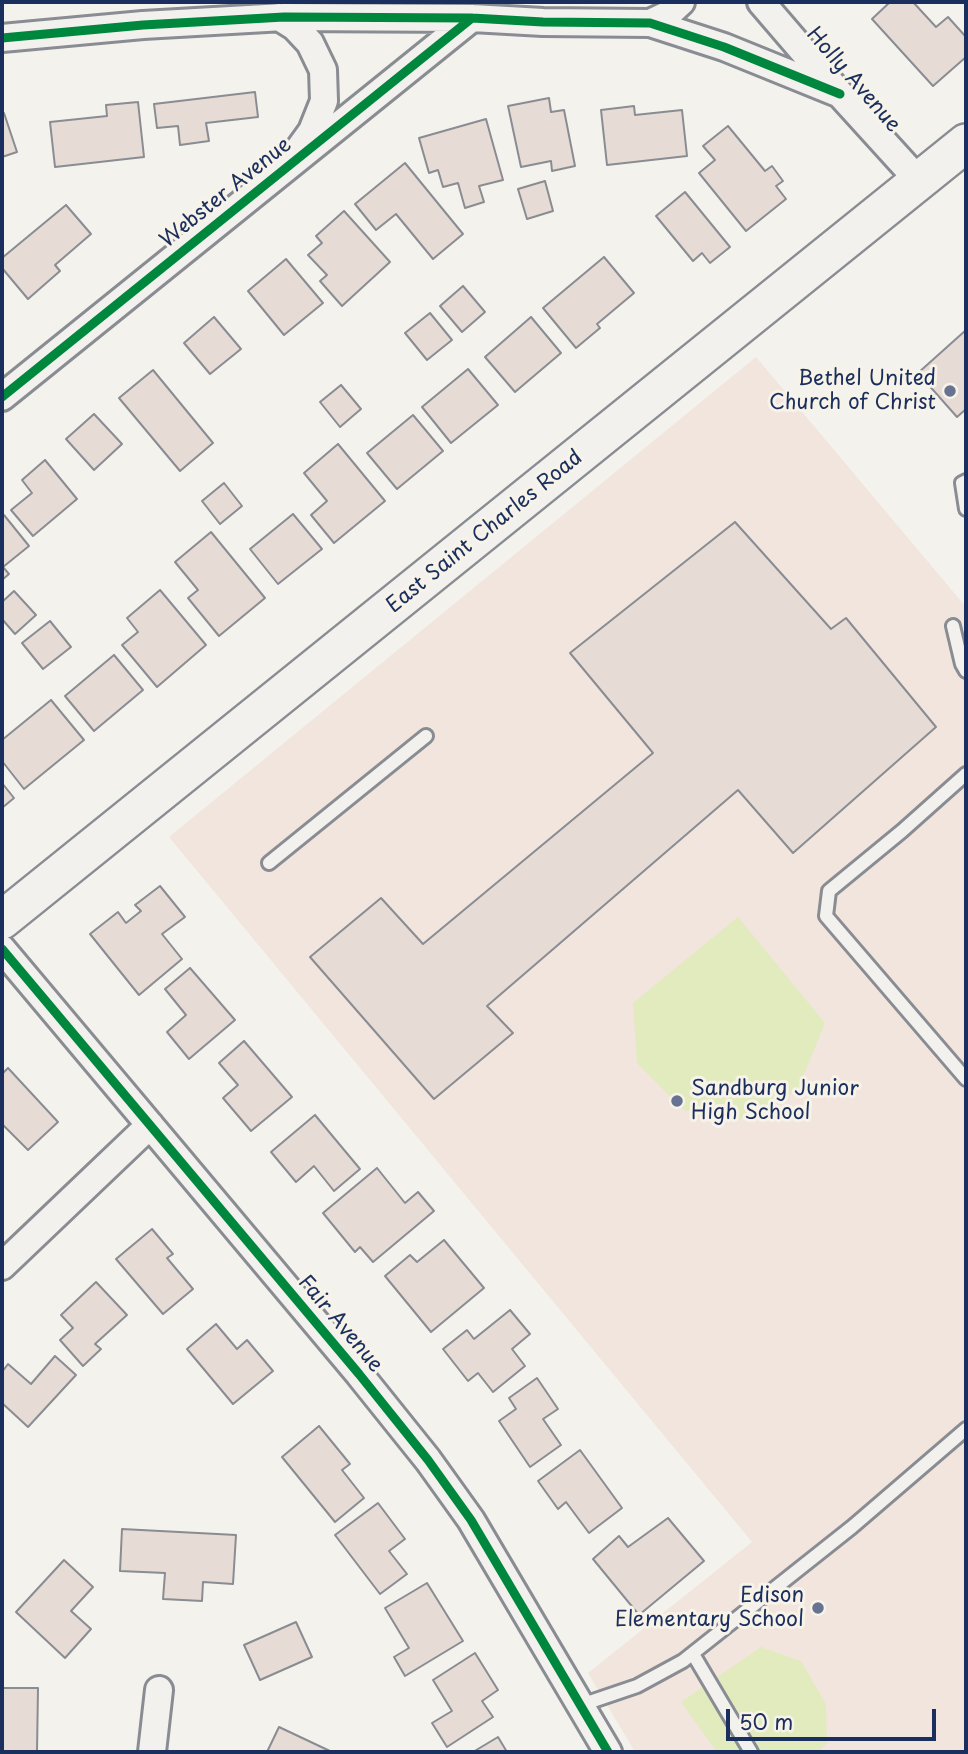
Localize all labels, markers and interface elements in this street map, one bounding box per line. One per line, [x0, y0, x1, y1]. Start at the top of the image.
street label: Holly Avenue [801, 22, 905, 138]
street label: Webster Avenue [155, 132, 297, 254]
place label: Bethel United Church of Christ [769, 366, 936, 416]
marker: Bethel United Church of Christ [942, 383, 958, 399]
street label: East Saint Charles Road [382, 445, 588, 619]
place label: Sandburg Junior High School [691, 1076, 859, 1126]
marker: Sandburg Junior High School [669, 1093, 685, 1109]
street label: Fair Avenue [292, 1270, 388, 1378]
place label: Edison Elementary School [615, 1583, 804, 1633]
marker: Edison Elementary School [810, 1600, 826, 1616]
scale bar [730, 1694, 940, 1738]
text: 50 m [739, 1705, 793, 1737]

